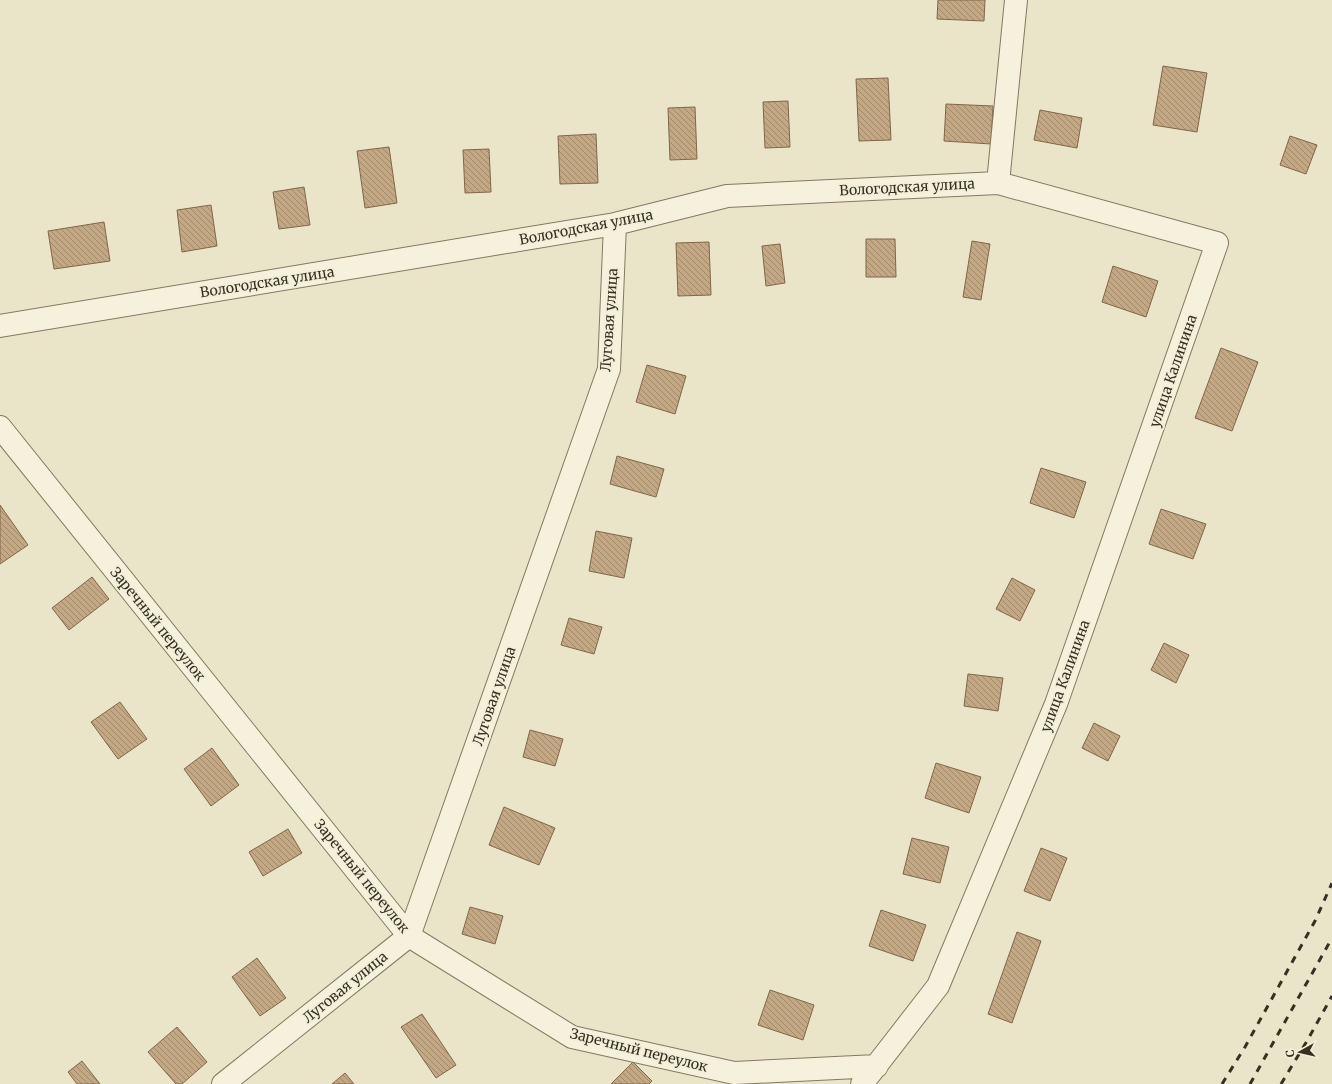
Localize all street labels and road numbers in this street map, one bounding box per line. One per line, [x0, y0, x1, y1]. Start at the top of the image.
street label: Вологодская улица [839, 174, 976, 200]
street label: Вологодская улица [518, 205, 655, 249]
street label: Вологодская улица [199, 262, 336, 302]
street label: Луговая улица [596, 267, 622, 372]
street label: улица Калинина [1145, 312, 1201, 430]
street label: Заречный переулок [107, 563, 210, 685]
street label: улица Калинина [1036, 617, 1094, 735]
street label: Луговая улица [469, 644, 520, 748]
street label: Заречный переулок [311, 815, 414, 937]
street label: Луговая улица [299, 947, 391, 1027]
street label: Заречный переулок [568, 1024, 710, 1076]

